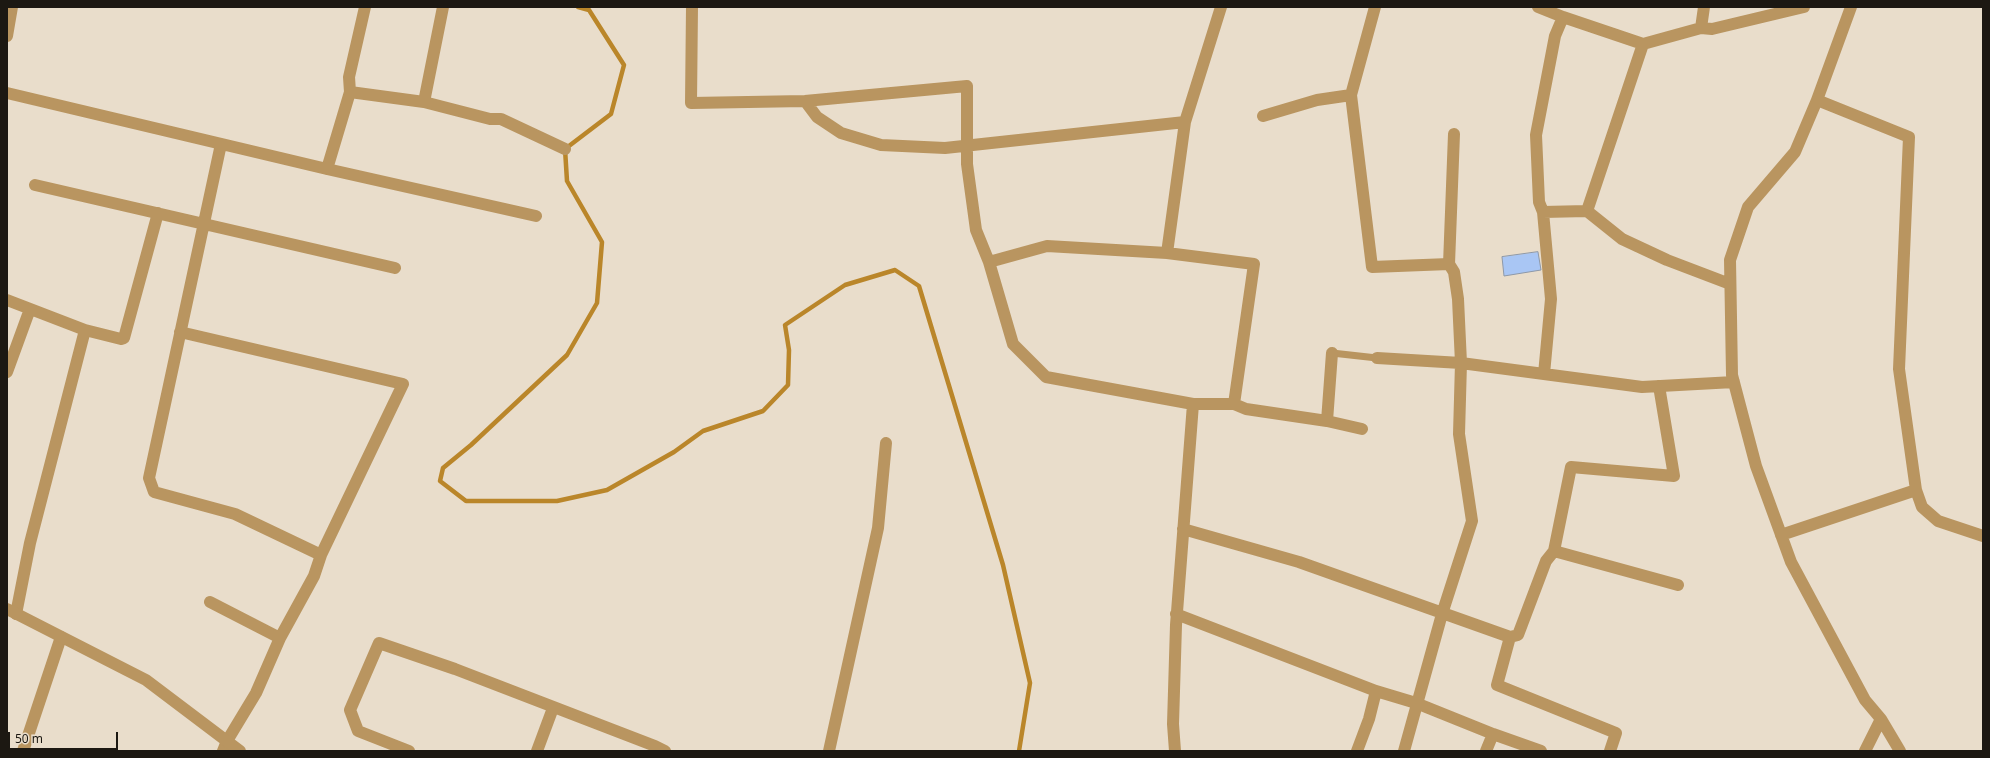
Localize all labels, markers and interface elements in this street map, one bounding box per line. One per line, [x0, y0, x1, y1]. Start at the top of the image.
scale bar [10, 724, 120, 750]
text: 50 m [15, 730, 43, 747]

